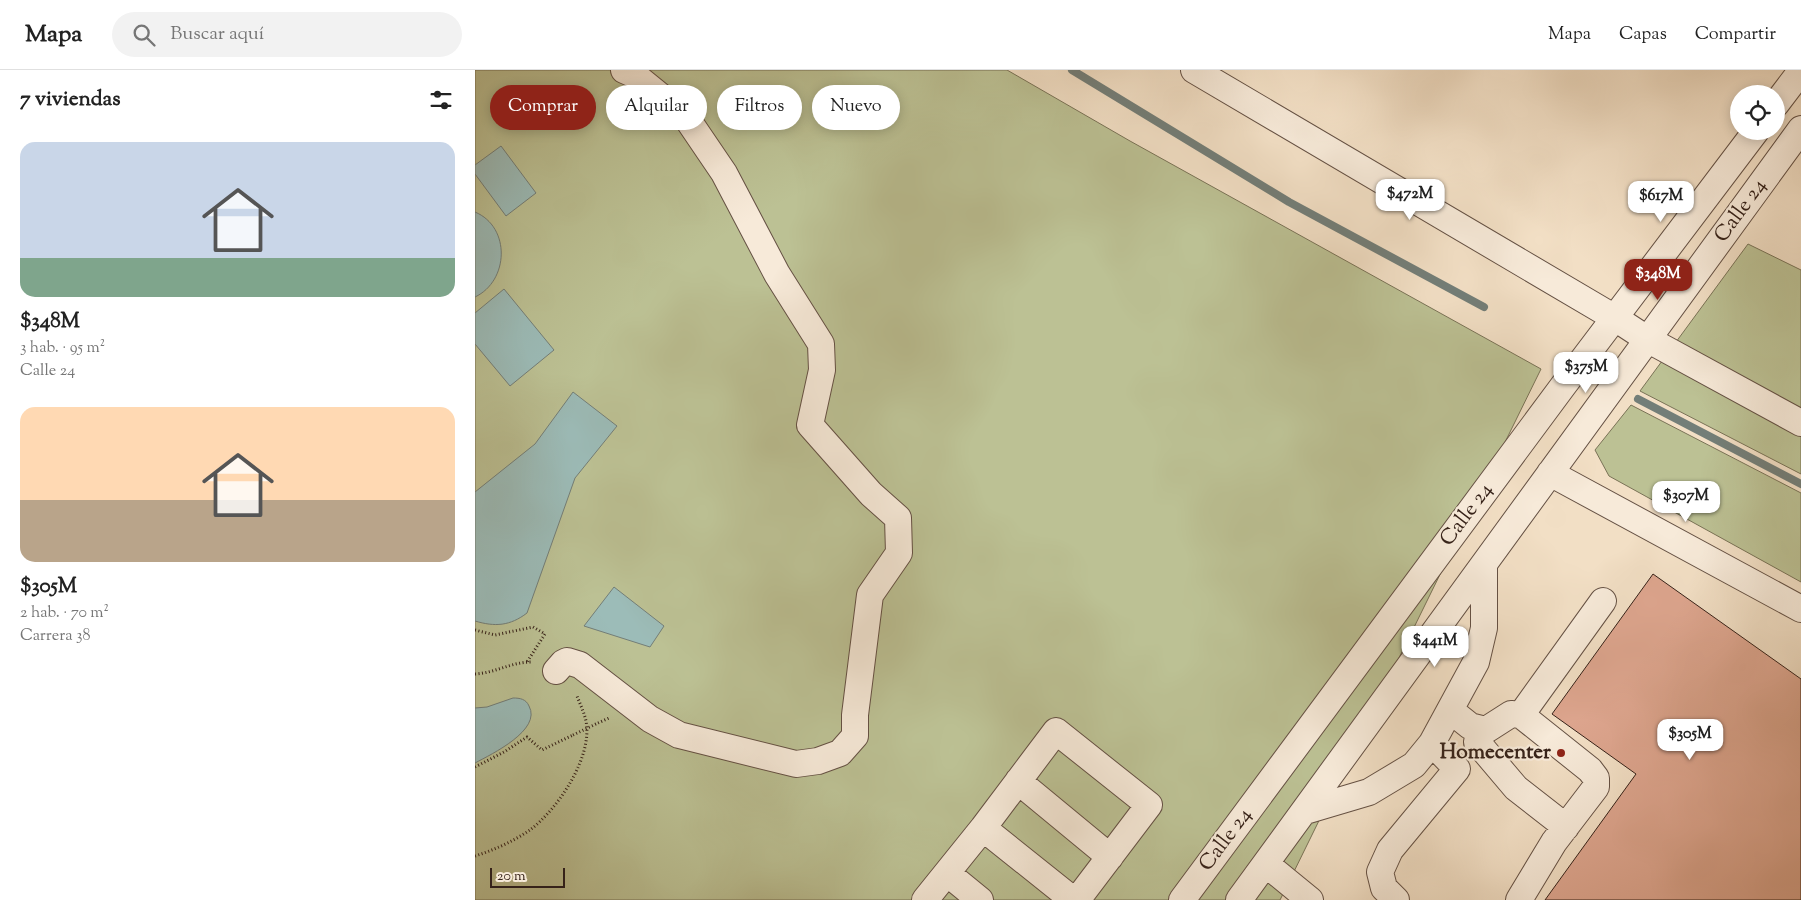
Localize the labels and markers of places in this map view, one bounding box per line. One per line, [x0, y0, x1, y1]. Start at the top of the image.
pin: $472M [1375, 178, 1445, 221]
pin: $617M [1626, 180, 1696, 223]
pin: $348M [1623, 258, 1693, 301]
pin: $375M [1551, 352, 1621, 394]
pin: $307M [1651, 480, 1721, 523]
pin: $441M [1400, 626, 1470, 668]
pin: $305M [1655, 718, 1725, 761]
place label: Homecenter [1440, 738, 1551, 768]
marker: Homecenter [1555, 747, 1567, 759]

